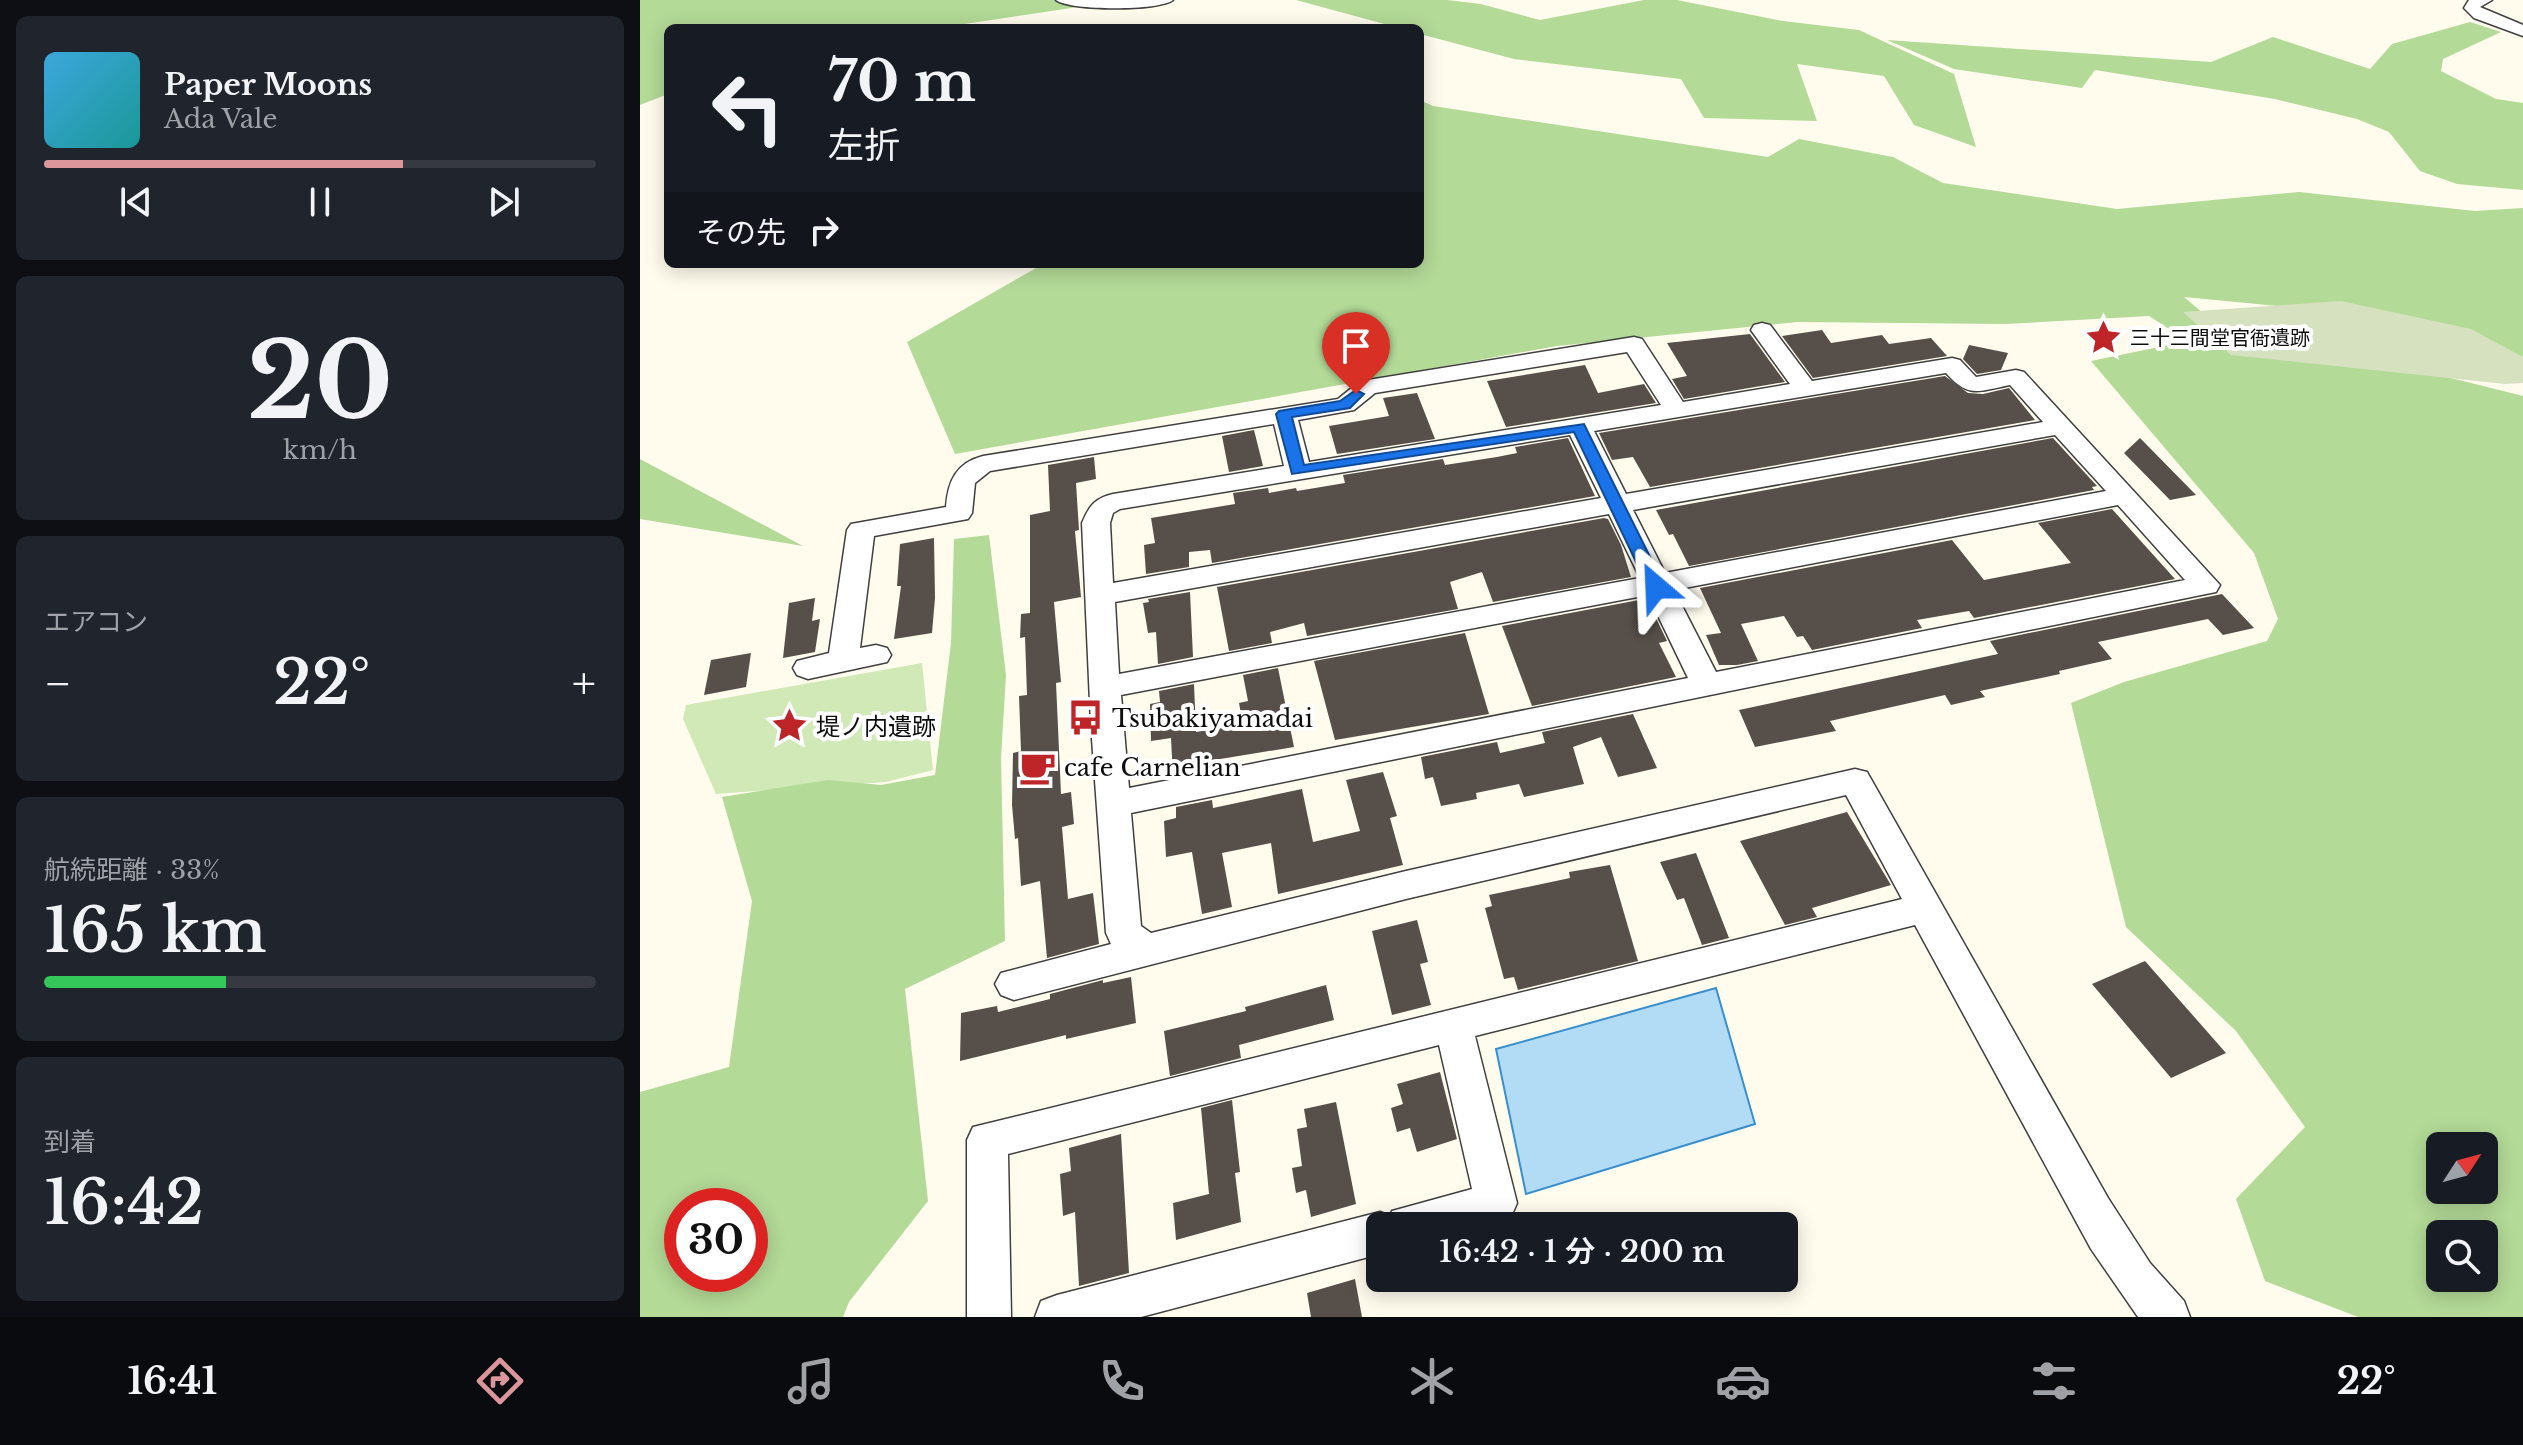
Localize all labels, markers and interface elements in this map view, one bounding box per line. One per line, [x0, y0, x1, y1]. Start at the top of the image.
text: 70 m [828, 47, 976, 116]
icon: left [696, 56, 800, 160]
text: Paper Moons [164, 66, 372, 103]
text: Ada Vale [164, 103, 277, 135]
text: 左折 [828, 123, 900, 168]
icon: previous [114, 180, 158, 224]
icon: pause [298, 180, 342, 224]
icon: next [482, 180, 526, 224]
icon: right [802, 208, 846, 252]
text: その先 [696, 214, 786, 251]
pin [1322, 312, 1390, 394]
text: 20 [247, 317, 393, 446]
place icon: 三十三間堂官衙遺跡 [2085, 319, 2123, 357]
icon: arrive [1334, 324, 1378, 368]
place label: 三十三間堂官衙遺跡 [2130, 326, 2310, 350]
text: km/h [283, 434, 357, 466]
position arrow [1614, 545, 1698, 629]
text: エアコン [44, 606, 148, 638]
text: 22° [273, 646, 370, 720]
text: − [44, 656, 72, 711]
text: + [572, 656, 596, 711]
bus stop icon: Tsubakiyamadai [1067, 699, 1105, 737]
place label: Tsubakiyamadai [1112, 704, 1313, 733]
place icon: 堤ノ内遺跡 [771, 707, 809, 745]
place label: 堤ノ内遺跡 [816, 712, 936, 741]
cafe icon: cafe Carnelian [1019, 748, 1057, 786]
place label: cafe Carnelian [1064, 753, 1241, 782]
text: 航続距離 · 33% [44, 854, 220, 886]
text: 165 km [44, 894, 266, 968]
text: 到着 [44, 1126, 96, 1158]
north arrow [2426, 1132, 2498, 1204]
map controls [2426, 1132, 2498, 1292]
text: 16:42 [44, 1166, 204, 1240]
speed limit sign: 30 [664, 1188, 768, 1292]
button: search [2426, 1220, 2498, 1292]
text: 16:42 · 1 分 · 200 m [1439, 1233, 1725, 1270]
icon: directions [472, 1353, 528, 1409]
icon: music [783, 1353, 839, 1409]
icon: phone [1094, 1353, 1150, 1409]
icon: climate [1404, 1353, 1460, 1409]
icon: car [1715, 1353, 1771, 1409]
icon: filters [2026, 1353, 2082, 1409]
text: 16:41 [127, 1359, 217, 1404]
text: 22° [2337, 1359, 2396, 1404]

